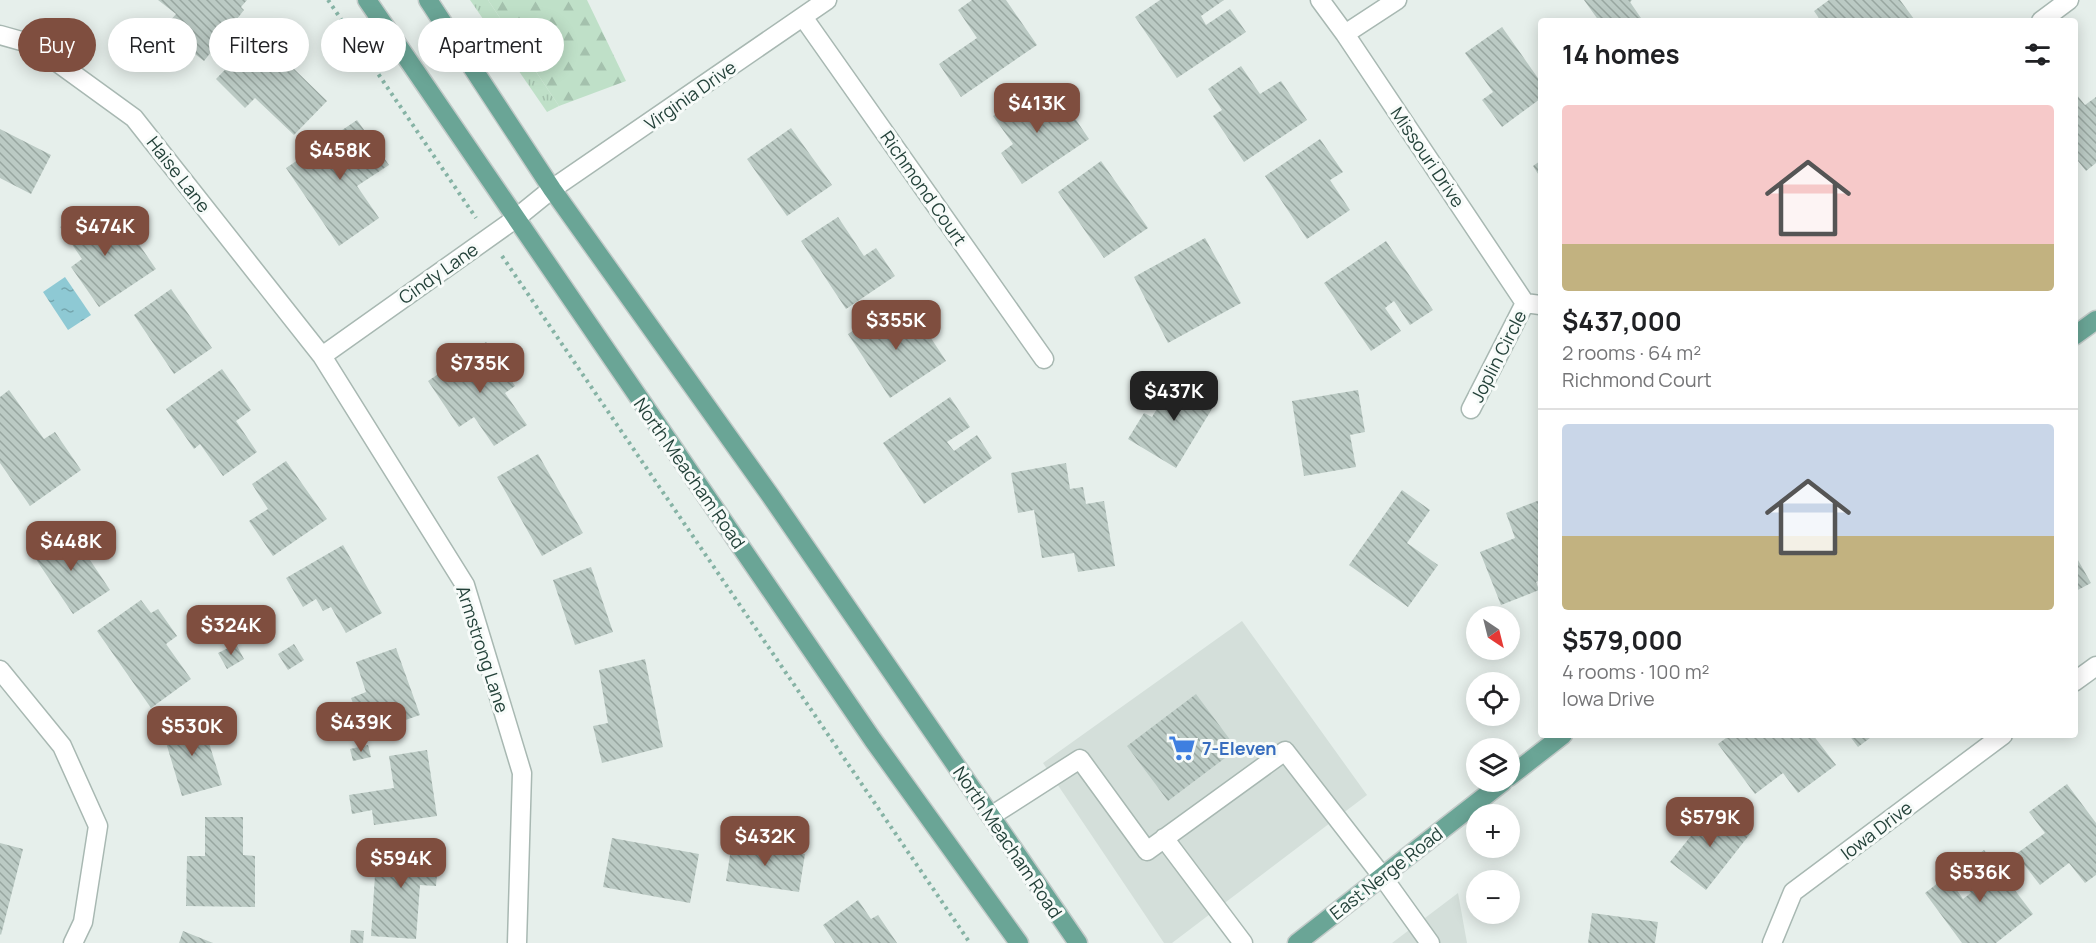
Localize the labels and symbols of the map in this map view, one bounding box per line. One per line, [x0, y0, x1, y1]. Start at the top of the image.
street label: Virginia Drive [640, 55, 740, 135]
pin: $413K [995, 83, 1079, 134]
street label: Missouri Drive [1386, 102, 1470, 212]
street label: Richmond Court [875, 126, 973, 250]
pin: $458K [298, 130, 382, 181]
street label: Haise Lane [142, 131, 216, 217]
pin: $474K [63, 206, 147, 257]
street label: Cindy Lane [394, 237, 482, 309]
pin: $355K [854, 300, 938, 351]
street label: Joplin Circle [1465, 306, 1531, 406]
pin: $735K [438, 343, 522, 394]
pin: $437K [1132, 371, 1216, 422]
street label: North Meacham Road [629, 393, 751, 553]
pin: $448K [29, 521, 113, 572]
street label: Armstrong Lane [451, 582, 515, 716]
pin: $324K [189, 605, 273, 656]
north arrow [1466, 606, 1520, 660]
pin: $439K [319, 702, 403, 753]
pin: $530K [150, 706, 234, 757]
supermarket icon: 7-Eleven [1167, 733, 1197, 763]
place label: 7-Eleven [1202, 736, 1277, 760]
street label: North Meacham Road [948, 761, 1068, 923]
street label: Iowa Drive [1835, 795, 1917, 865]
pin: $579K [1668, 797, 1752, 848]
pin: $432K [723, 816, 807, 867]
street label: East Nerge Road [1325, 821, 1447, 925]
pin: $594K [359, 838, 443, 889]
pin: $536K [1938, 852, 2022, 903]

